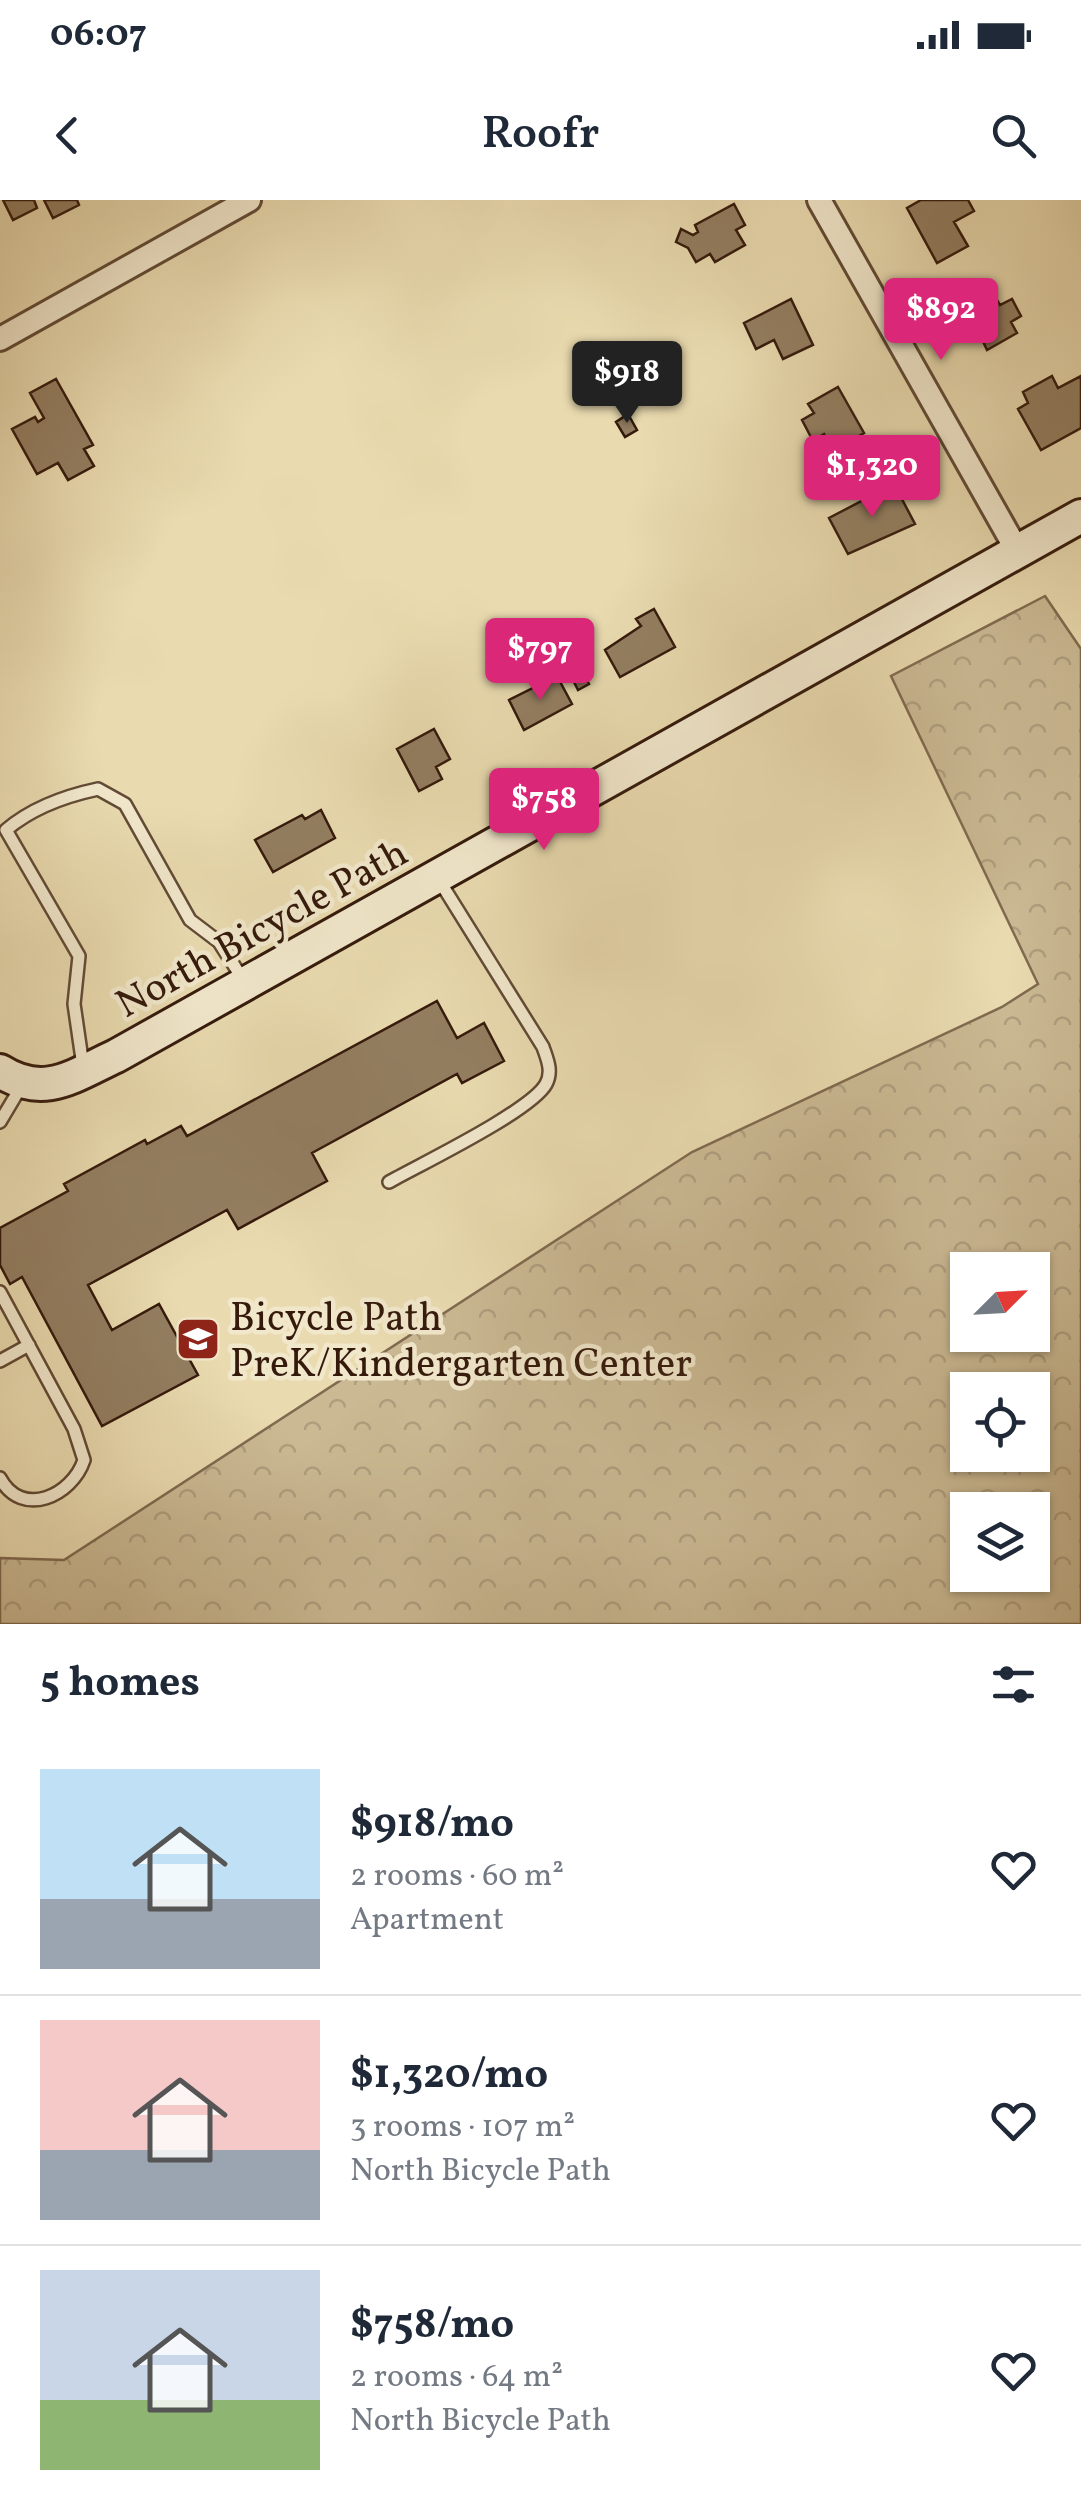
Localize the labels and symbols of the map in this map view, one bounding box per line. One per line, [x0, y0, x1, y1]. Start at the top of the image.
pin: $892 [882, 278, 1000, 363]
pin: $918 [568, 341, 686, 426]
pin: $1,320 [791, 435, 953, 520]
pin: $797 [481, 618, 599, 703]
pin: $758 [485, 768, 603, 853]
street label: North Bicycle Path [107, 827, 419, 1034]
north arrow [950, 1252, 1050, 1352]
place label: Bicycle Path PreK/Kindergarten Center [230, 1292, 692, 1394]
school or university icon: Bicycle Path PreK/Kindergarten Center [175, 1316, 221, 1362]

